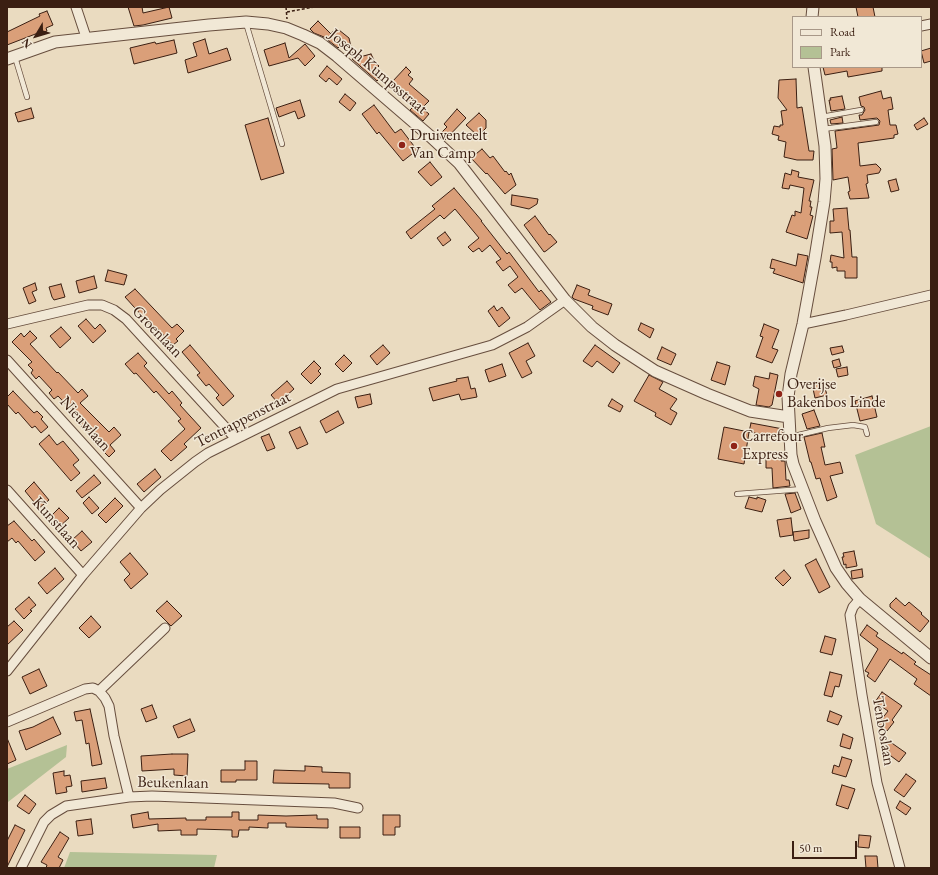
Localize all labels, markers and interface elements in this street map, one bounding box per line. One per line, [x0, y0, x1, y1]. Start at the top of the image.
north arrow [16, 16, 56, 56]
legend [792, 16, 922, 68]
text: Road [830, 24, 855, 40]
street label: Joseph Kumpsstraat [325, 25, 431, 119]
text: N [18, 36, 35, 51]
text: Park [830, 44, 850, 60]
place label: Druiventeelt Van Camp [410, 126, 487, 164]
marker: Druiventeelt Van Camp [397, 140, 407, 150]
street label: Groenlaan [128, 302, 186, 362]
place label: Overijse Bakenbos Linde [787, 375, 886, 413]
street label: Tentrappenstraat [192, 388, 294, 452]
marker: Overijse Bakenbos Linde [774, 389, 784, 399]
street label: Nieuwlaan [55, 393, 115, 455]
place label: Carrefour Express [742, 427, 803, 465]
marker: Carrefour Express [729, 441, 739, 451]
street label: Kunstlaan [28, 493, 84, 553]
street label: Tenboslaan [867, 695, 899, 767]
street label: Beukenlaan [137, 773, 209, 793]
scale bar [794, 833, 859, 859]
text: 50 m [799, 840, 822, 856]

